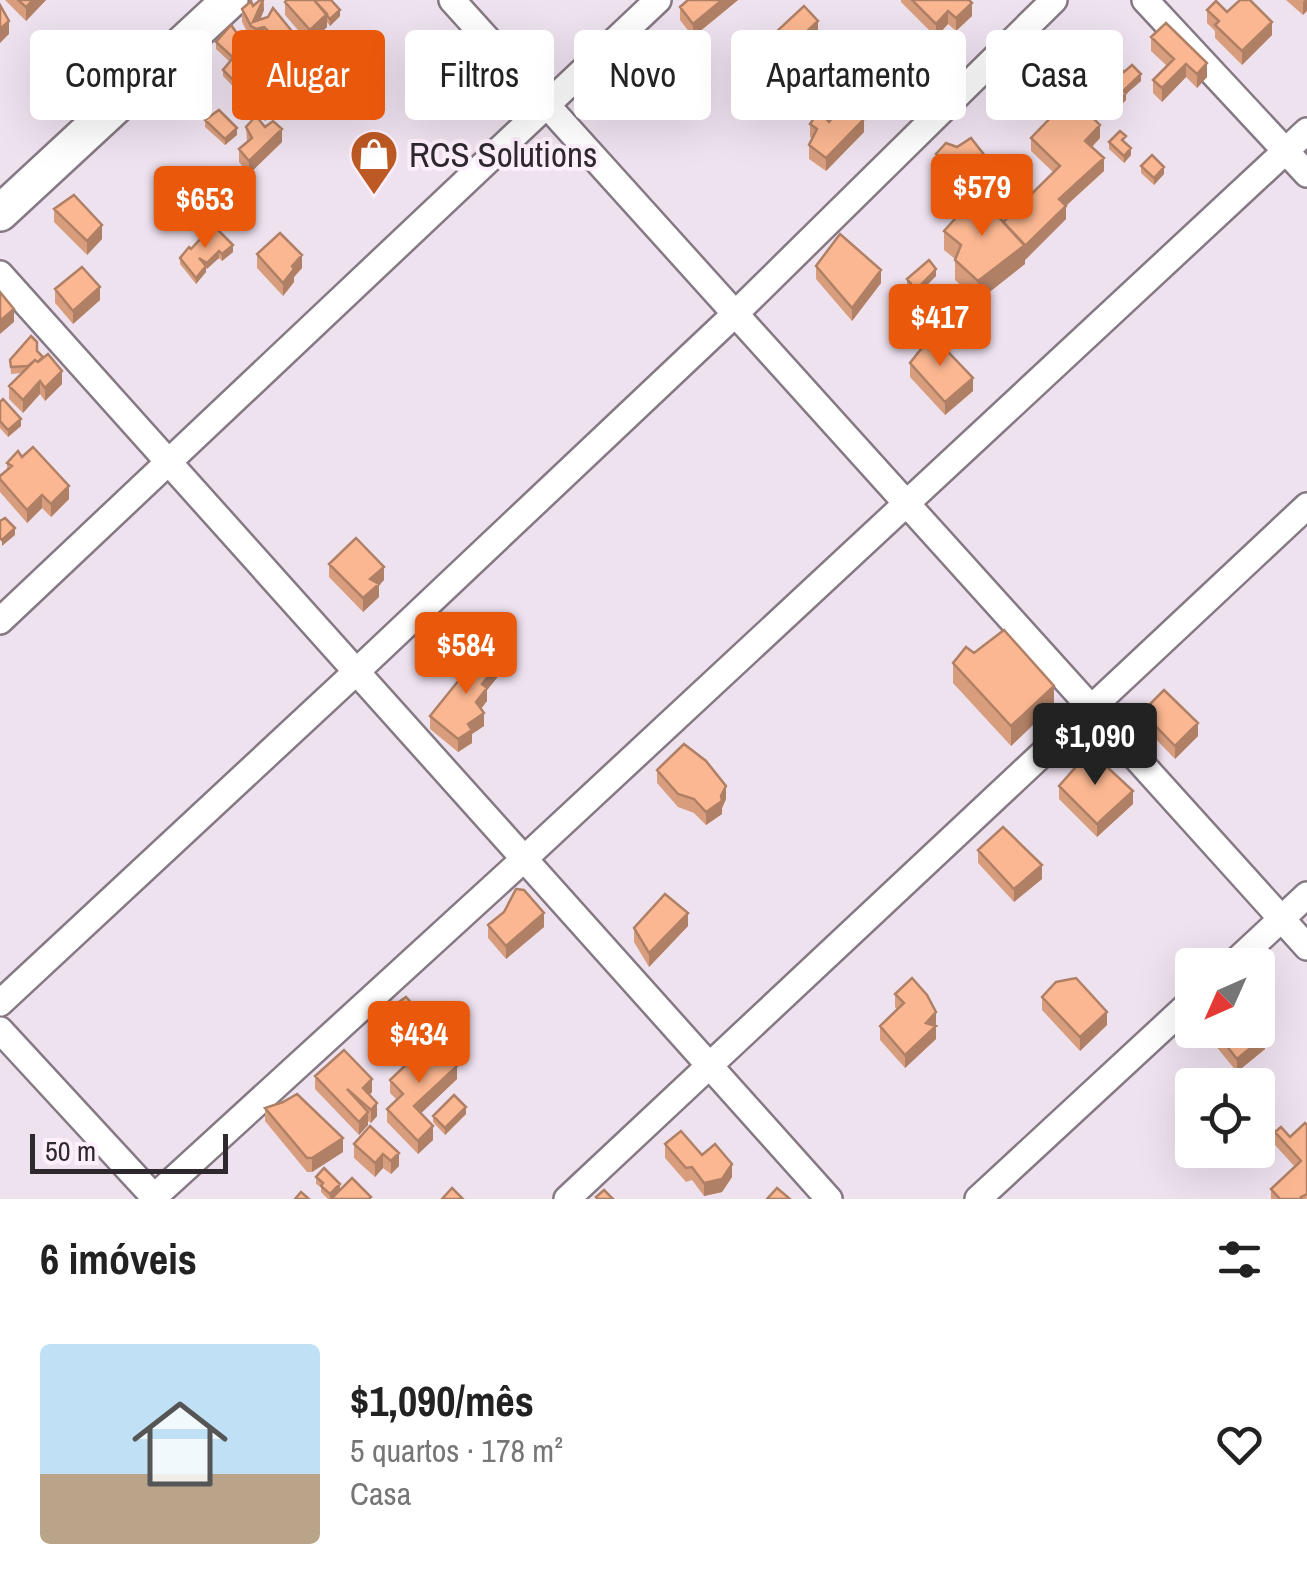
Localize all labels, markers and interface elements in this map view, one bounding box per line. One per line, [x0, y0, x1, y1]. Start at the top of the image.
chip: Comprar [30, 30, 212, 120]
chip: Alugar [232, 30, 385, 120]
chip: Filtros [405, 30, 554, 120]
chip: Novo [574, 30, 711, 120]
chip: Apartamento [731, 30, 966, 120]
chip: Casa [986, 30, 1123, 120]
shop icon: RCS Solutions [348, 128, 400, 196]
place label: RCS Solutions [409, 131, 597, 178]
pin: $579 [923, 154, 1041, 239]
text: $579 [953, 165, 1011, 208]
pin: $653 [146, 166, 264, 251]
text: $653 [176, 177, 234, 220]
pin: $417 [881, 284, 999, 369]
text: $417 [911, 295, 969, 338]
pin: $584 [407, 612, 525, 697]
text: $584 [437, 623, 495, 666]
pin: $1,090 [1014, 703, 1176, 788]
text: $1,090 [1055, 714, 1135, 757]
north arrow [1175, 948, 1275, 1048]
map controls [1175, 948, 1275, 1168]
pin: $434 [360, 1001, 478, 1086]
text: $434 [390, 1012, 448, 1055]
button: locate [1175, 1068, 1275, 1168]
scale bar [30, 1129, 228, 1174]
text: 50 m [45, 1132, 96, 1170]
text: 6 imóveis [40, 1231, 197, 1287]
icon: filters [1212, 1232, 1267, 1287]
text: $1,090/mês [350, 1373, 534, 1429]
icon: home [120, 1384, 240, 1504]
icon: heart [1212, 1417, 1267, 1472]
text: 5 quartos · 178 m² [350, 1429, 563, 1472]
text: Casa [350, 1472, 411, 1515]

